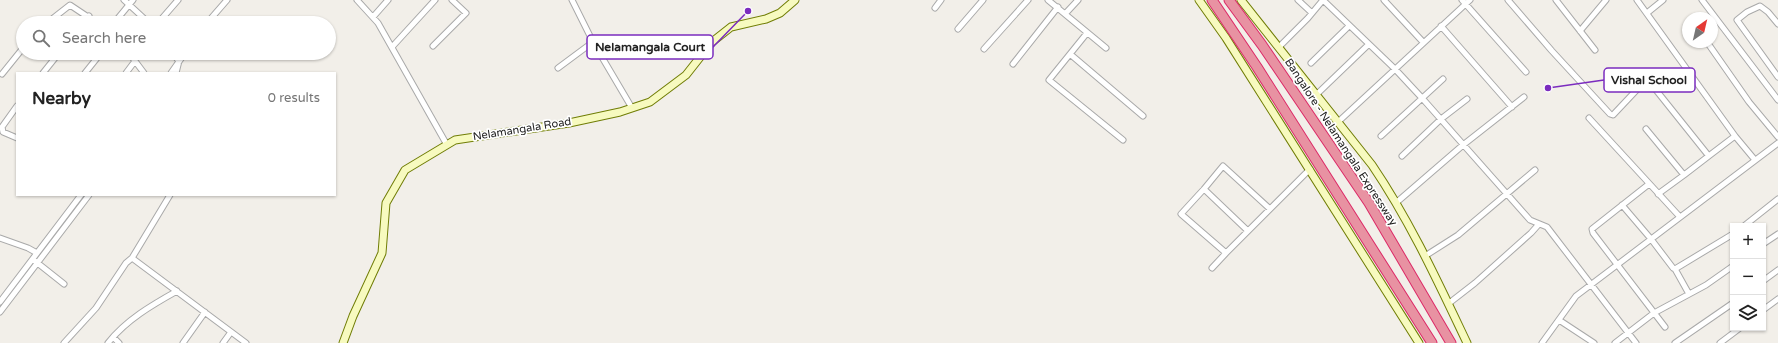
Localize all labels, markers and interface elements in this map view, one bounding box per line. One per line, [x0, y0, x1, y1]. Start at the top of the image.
north arrow [1682, 12, 1718, 48]
search box [16, 16, 336, 60]
icon: search [30, 27, 52, 49]
text: Search here [62, 29, 146, 47]
callout: Nelamangala Court [587, 35, 713, 59]
text: Nelamangala Court [595, 40, 705, 55]
street label: Bangalore - Nelamangala Expressway [1282, 56, 1400, 228]
callout: Vishal School [1604, 68, 1695, 92]
text: Vishal School [1611, 73, 1687, 87]
text: Nearby [32, 88, 91, 109]
text: 0 results [268, 90, 320, 106]
street label: Nelamangala Road [472, 115, 572, 143]
map controls [1730, 223, 1766, 331]
button: + [1730, 223, 1766, 259]
button: − [1730, 259, 1766, 295]
button: layers [1730, 295, 1766, 331]

